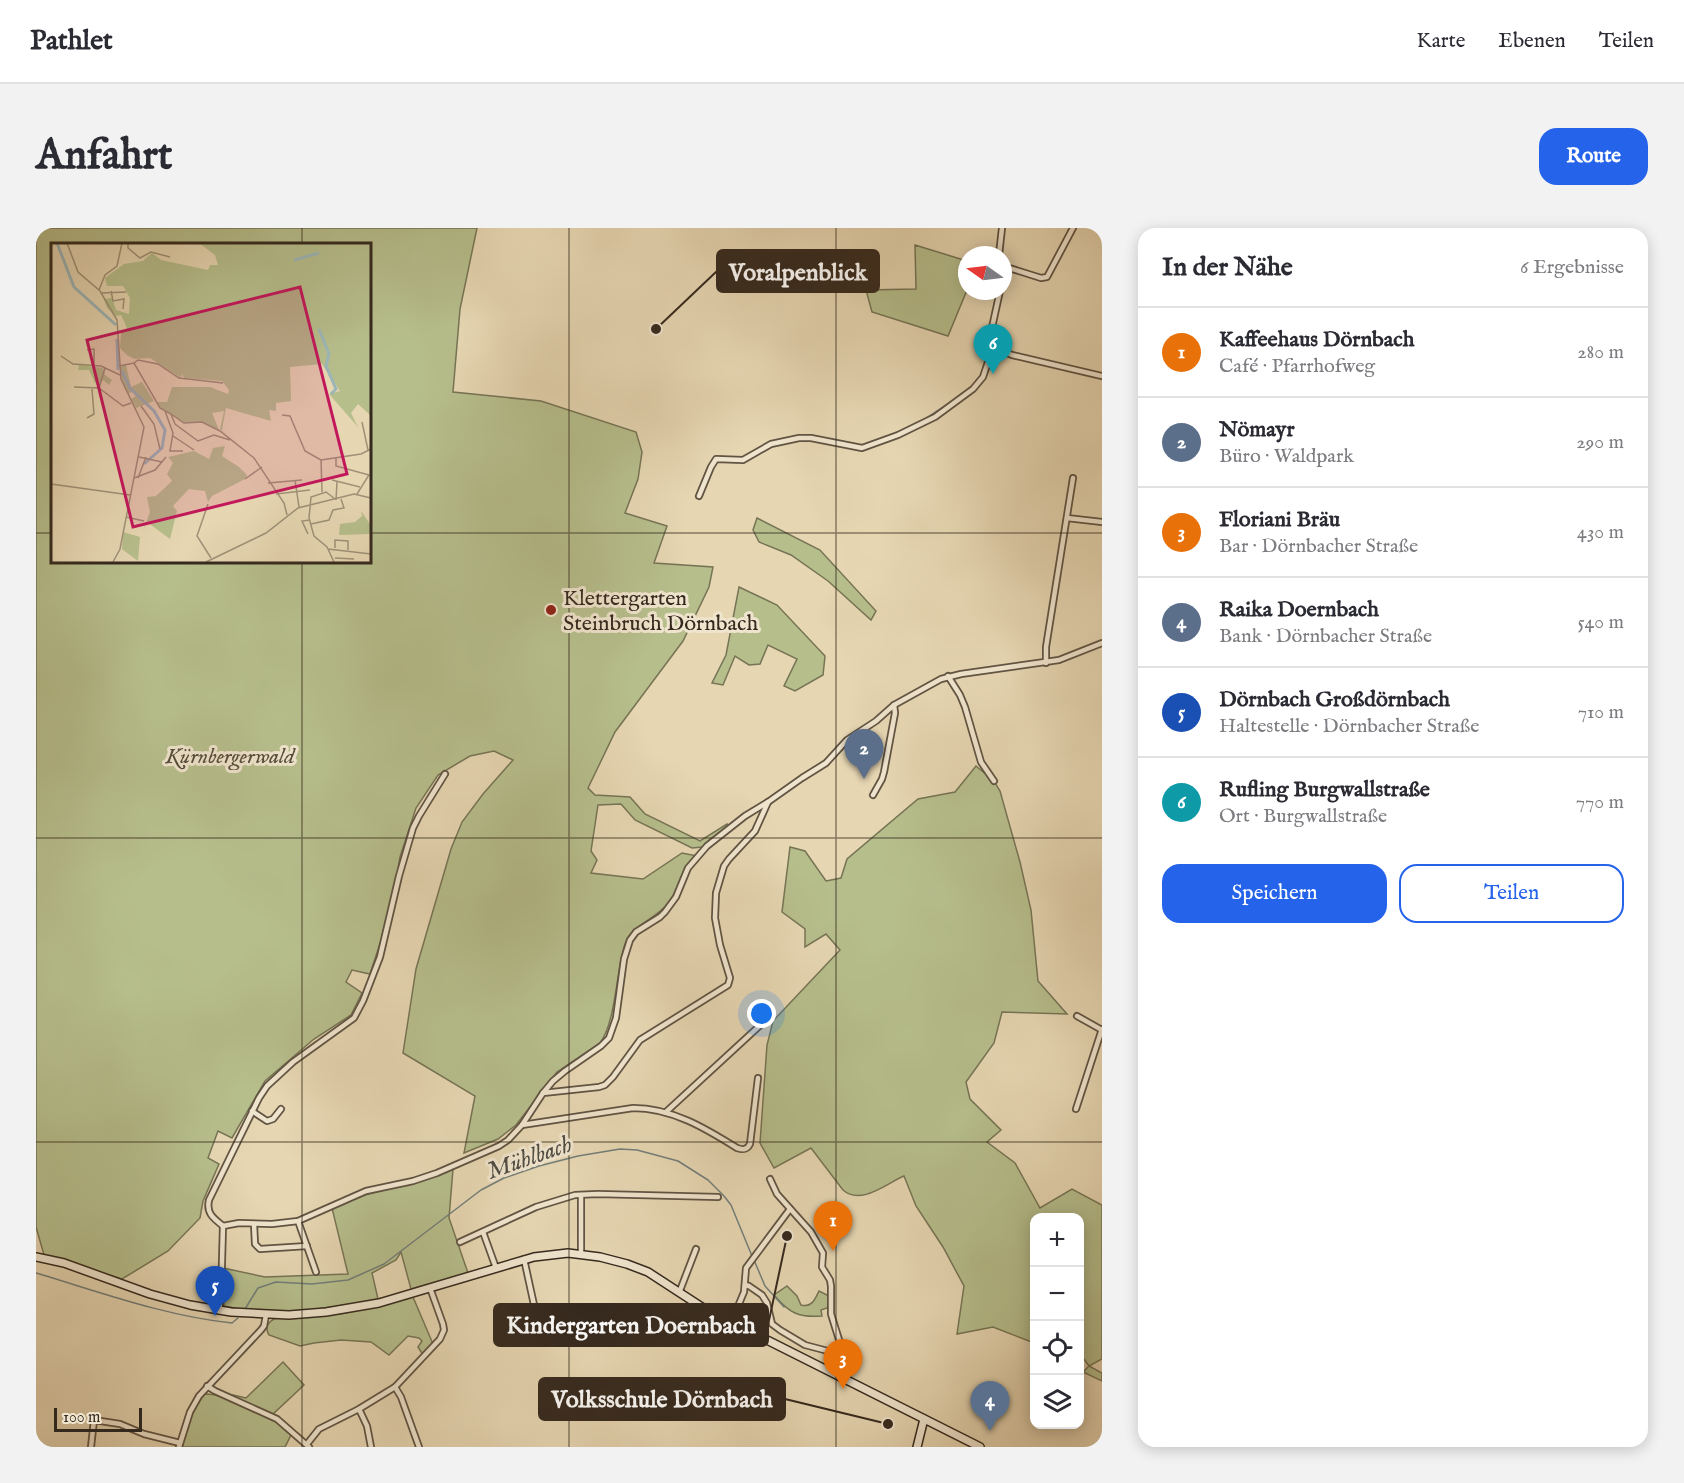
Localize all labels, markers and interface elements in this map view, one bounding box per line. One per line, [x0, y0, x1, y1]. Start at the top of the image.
text: Pathlet [30, 24, 113, 59]
text: Karte [1417, 28, 1465, 55]
text: Ebenen [1498, 28, 1566, 55]
text: Teilen [1599, 28, 1654, 55]
button: Route [1539, 128, 1648, 185]
text: Anfahrt [36, 130, 172, 183]
inset map [51, 243, 370, 562]
north arrow [958, 246, 1012, 300]
callout: Voralpenblick [717, 250, 879, 292]
text: In der Nähe [1162, 251, 1293, 284]
text: 6 Ergebnisse [1520, 255, 1624, 280]
text: Voralpenblick [728, 258, 868, 289]
pin: 6 [974, 324, 1012, 374]
text: Kaffeehaus Dörnbach [1219, 326, 1414, 354]
text: 1 [1178, 340, 1185, 365]
text: 280 m [1577, 340, 1624, 365]
text: Café · Pfarrhofweg [1219, 354, 1375, 379]
text: Nömayr [1219, 416, 1294, 444]
text: 2 [1177, 430, 1186, 455]
text: 290 m [1576, 430, 1624, 455]
text: Büro · Waldpark [1219, 444, 1354, 469]
text: Floriani Bräu [1219, 506, 1340, 534]
text: 3 [1178, 520, 1185, 545]
text: 430 m [1577, 520, 1624, 545]
text: Bar · Dörnbacher Straße [1219, 534, 1418, 559]
place label: Klettergarten Steinbruch Dörnbach [563, 585, 758, 638]
text: Raika Doernbach [1219, 596, 1379, 624]
marker: Klettergarten Steinbruch Dörnbach [544, 603, 558, 617]
text: 4 [1177, 610, 1186, 635]
text: 540 m [1577, 610, 1624, 635]
text: Bank · Dörnbacher Straße [1219, 624, 1432, 649]
text: Dörnbach Großdörnbach [1219, 686, 1450, 714]
text: 5 [1178, 700, 1185, 725]
text: 710 m [1578, 700, 1624, 725]
text: Haltestelle · Dörnbacher Straße [1219, 714, 1479, 739]
pin: 2 [844, 730, 884, 779]
park label: Kürnbergerwald [164, 743, 296, 771]
text: Rufling Burgwallstraße [1219, 776, 1430, 804]
text: 6 [1177, 790, 1186, 815]
text: 770 m [1576, 790, 1624, 815]
text: Ort · Burgwallstraße [1219, 804, 1387, 829]
button: Speichern [1162, 864, 1387, 923]
button: Teilen [1399, 864, 1624, 923]
your location [747, 999, 776, 1028]
water label: Mühlbach [483, 1129, 576, 1187]
pin: 1 [814, 1202, 852, 1251]
map controls [1030, 1213, 1084, 1429]
button: + [1030, 1213, 1084, 1267]
pin: 5 [196, 1266, 234, 1316]
button: − [1030, 1267, 1084, 1321]
callout: Kindergarten Doernbach [494, 1304, 768, 1346]
text: Kindergarten Doernbach [506, 1311, 756, 1342]
button: locate [1030, 1321, 1084, 1375]
pin: 3 [824, 1340, 862, 1389]
button: layers [1030, 1375, 1084, 1429]
callout: Volksschule Dörnbach [539, 1378, 785, 1420]
pin: 4 [970, 1382, 1010, 1431]
text: Volksschule Dörnbach [550, 1385, 773, 1416]
scale bar [54, 1405, 142, 1432]
text: 100 m [63, 1408, 100, 1428]

